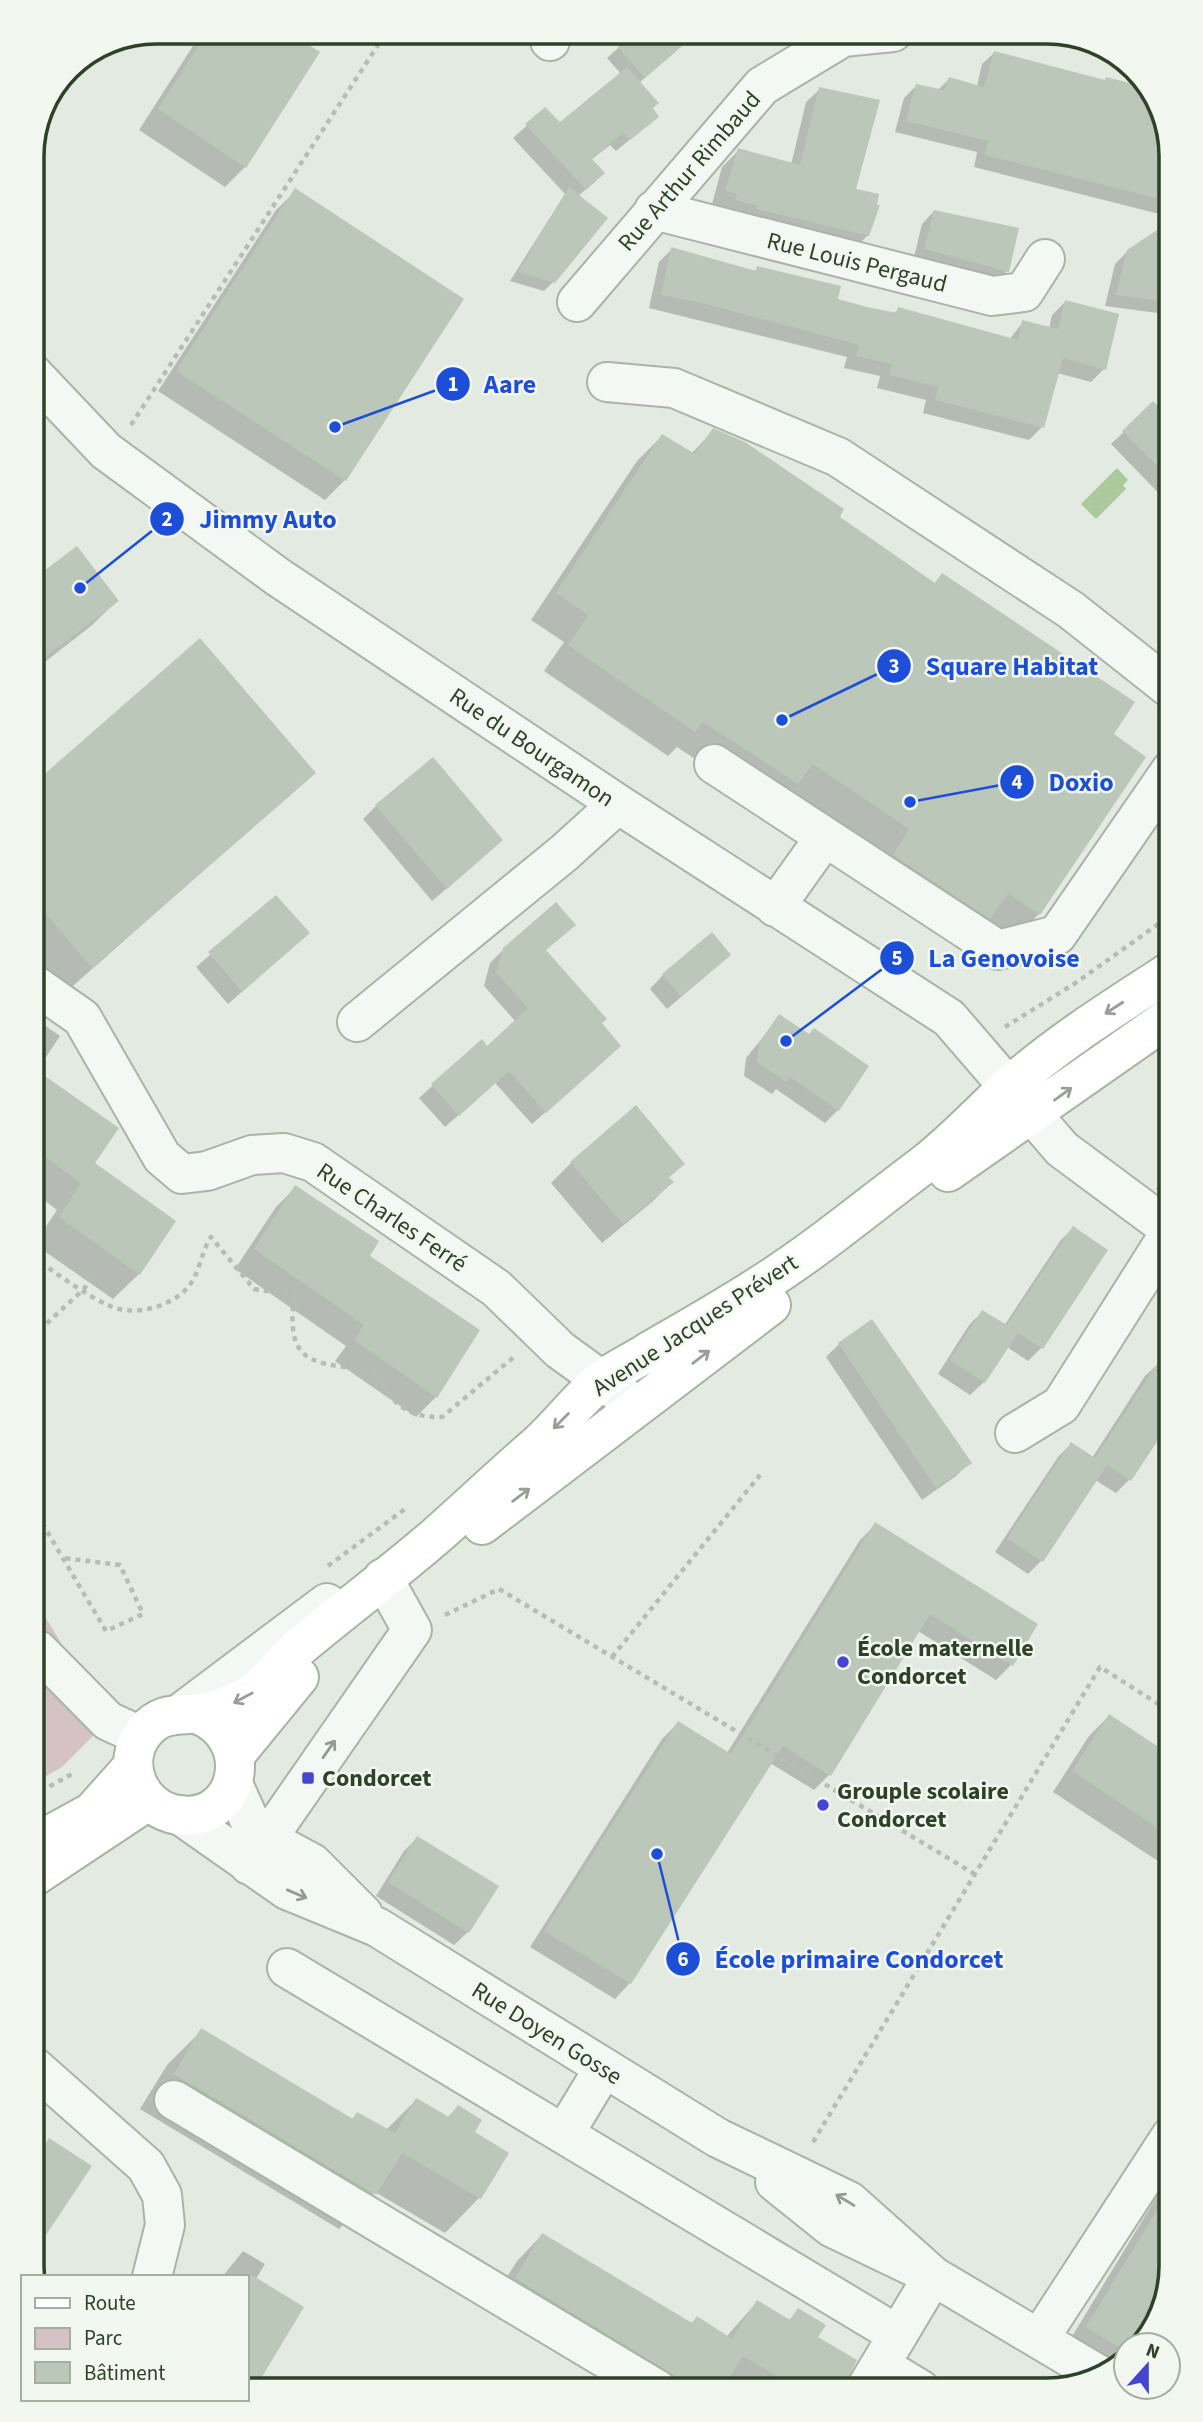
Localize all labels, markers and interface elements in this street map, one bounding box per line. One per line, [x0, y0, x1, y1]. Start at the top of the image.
street label: Rue Arthur Rimbaud [610, 83, 769, 259]
street label: Rue Louis Pergaud [763, 223, 951, 302]
callout: Aare [435, 360, 551, 407]
text: Aare [483, 366, 536, 403]
text: 1 [447, 369, 459, 399]
callout: Jimmy Auto [150, 496, 350, 543]
text: Jimmy Auto [199, 501, 337, 538]
text: 2 [161, 504, 173, 534]
callout: Square Habitat [876, 643, 1112, 690]
text: Square Habitat [926, 648, 1098, 685]
text: 3 [888, 651, 900, 681]
street label: Rue du Bourgamon [442, 679, 621, 816]
callout: Doxio [1000, 758, 1128, 805]
text: Doxio [1048, 764, 1114, 801]
text: 4 [1011, 767, 1023, 797]
callout: La Genovoise [879, 934, 1094, 981]
text: La Genovoise [928, 940, 1080, 977]
text: 5 [891, 943, 903, 973]
one-way arrow [1105, 1000, 1124, 1015]
one-way arrow [1053, 1086, 1072, 1101]
street label: Rue Charles Ferré [309, 1154, 474, 1281]
street label: Avenue Jacques Prévert [585, 1246, 805, 1405]
one-way arrow [691, 1349, 710, 1364]
one-way arrow [553, 1412, 570, 1429]
one-way arrow [511, 1488, 529, 1503]
place label: École maternelle Condorcet [857, 1631, 1034, 1694]
marker: École maternelle Condorcet [835, 1654, 851, 1670]
one-way arrow [233, 1692, 253, 1706]
one-way arrow [322, 1740, 336, 1759]
place label: Condorcet [322, 1761, 431, 1796]
marker: Condorcet [300, 1770, 316, 1786]
place label: Grouple scolaire Condorcet [837, 1774, 1009, 1837]
marker: Grouple scolaire Condorcet [815, 1797, 831, 1813]
one-way arrow [286, 1889, 307, 1902]
callout: École primaire Condorcet [665, 1935, 1017, 1982]
text: École primaire Condorcet [715, 1941, 1003, 1978]
text: 6 [677, 1944, 689, 1974]
street label: Rue Doyen Gosse [465, 1973, 629, 2094]
one-way arrow [835, 2193, 855, 2207]
legend [21, 2275, 248, 2401]
text: Route [84, 2288, 136, 2318]
text: Parc [84, 2323, 123, 2353]
north arrow [1112, 2331, 1182, 2401]
text: N [1142, 2337, 1163, 2366]
text: Bâtiment [84, 2358, 165, 2388]

